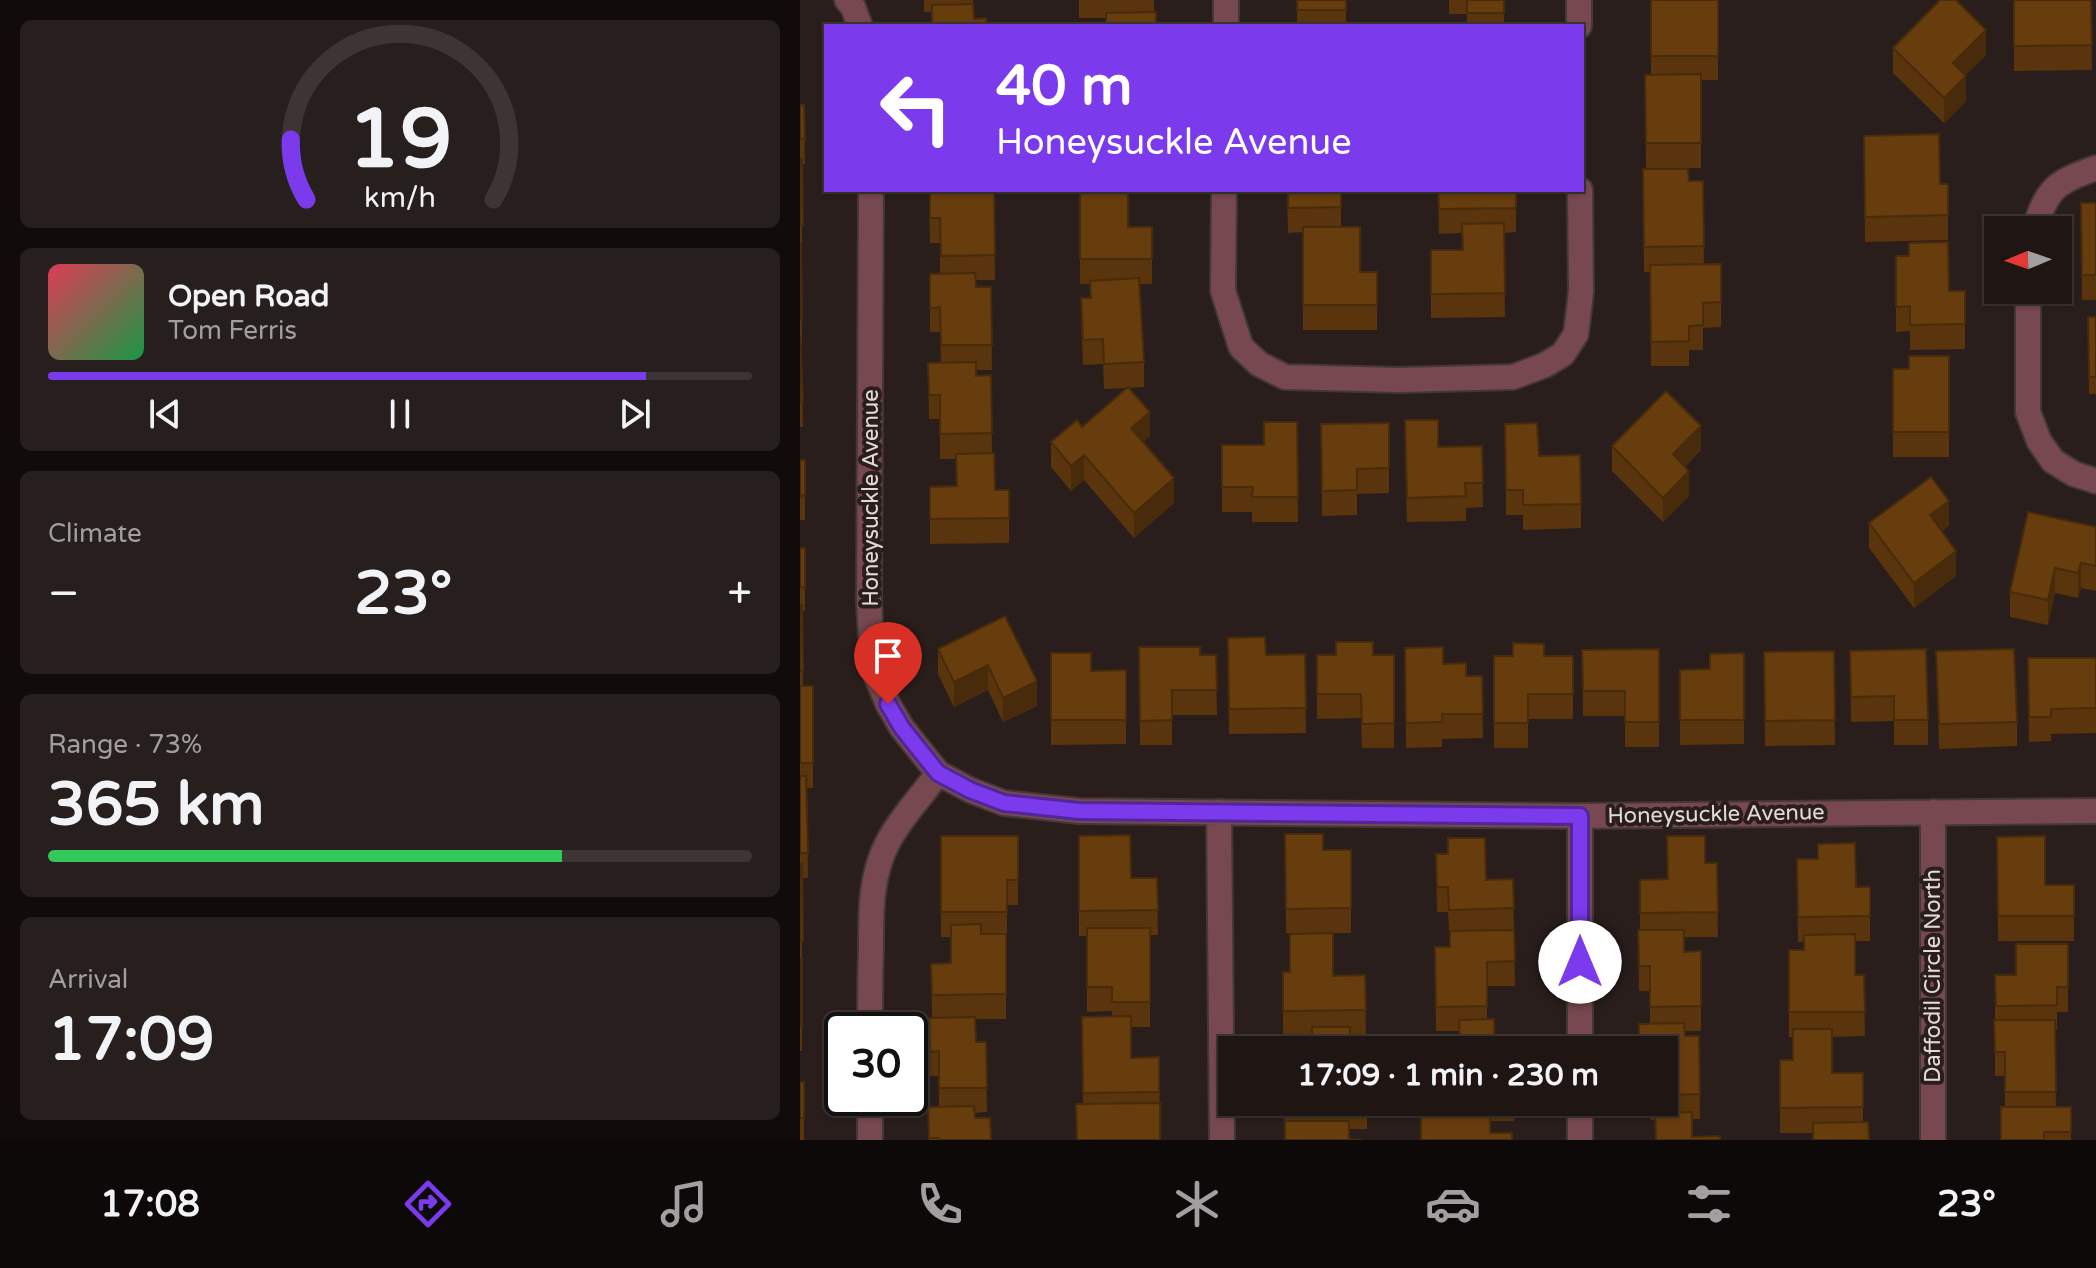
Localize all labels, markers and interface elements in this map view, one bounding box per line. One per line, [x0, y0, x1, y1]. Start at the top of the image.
text: 40 m [996, 53, 1132, 120]
icon: left [864, 56, 968, 160]
text: 19 [348, 90, 452, 190]
text: Honeysuckle Avenue [996, 121, 1352, 164]
text: km/h [364, 181, 436, 215]
north arrow [1984, 216, 2072, 304]
map controls [1984, 216, 2072, 304]
text: Open Road [168, 278, 329, 315]
text: Tom Ferris [168, 315, 297, 346]
street label: Honeysuckle Avenue [858, 389, 884, 607]
icon: previous [143, 392, 187, 436]
icon: pause [378, 392, 422, 436]
icon: next [613, 392, 657, 436]
text: Climate [48, 518, 142, 549]
text: 23° [354, 558, 452, 630]
text: − [48, 568, 79, 621]
text: + [727, 568, 752, 621]
pin [854, 622, 922, 704]
icon: arrive [866, 634, 910, 678]
text: Range · 73% [48, 729, 202, 760]
text: 365 km [48, 769, 264, 841]
street label: Honeysuckle Avenue [1607, 799, 1825, 829]
street label: Daffodil Circle North [1920, 869, 1946, 1083]
position arrow [1538, 920, 1622, 1004]
text: Arrival [48, 964, 128, 995]
text: 17:09 [48, 1004, 214, 1076]
speed limit sign: 30 [824, 1012, 928, 1116]
text: 17:09 · 1 min · 230 m [1297, 1057, 1599, 1094]
icon: directions [400, 1176, 456, 1232]
icon: music [656, 1176, 712, 1232]
icon: phone [912, 1176, 968, 1232]
icon: climate [1169, 1176, 1225, 1232]
icon: car [1425, 1176, 1481, 1232]
icon: filters [1681, 1176, 1737, 1232]
text: 17:08 [100, 1183, 200, 1226]
text: 23° [1937, 1183, 1996, 1226]

